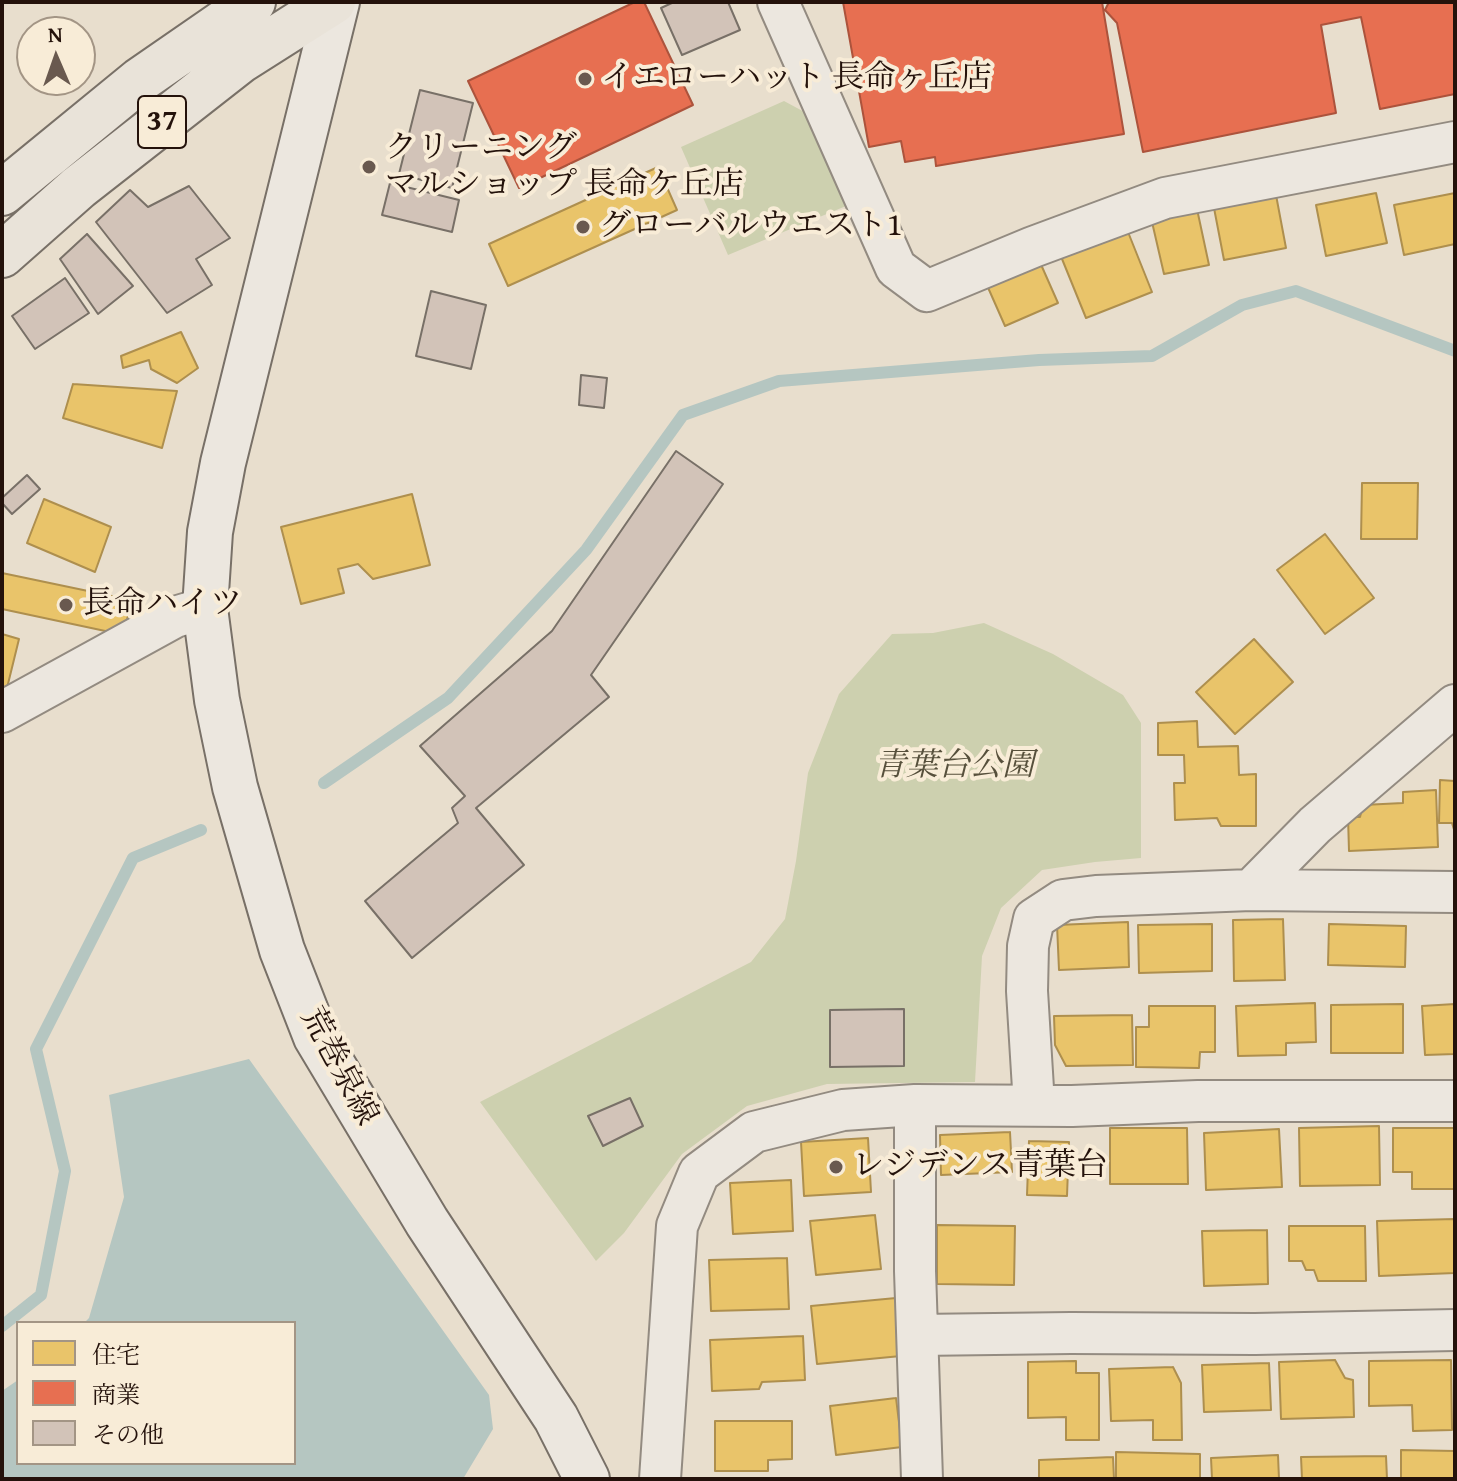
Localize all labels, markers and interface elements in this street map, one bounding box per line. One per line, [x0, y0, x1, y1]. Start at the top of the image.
north arrow [16, 16, 96, 96]
text: N [47, 18, 63, 50]
place label: イエローハット 長命ヶ丘店 [601, 60, 992, 98]
marker: イエローハット 長命ヶ丘店 [576, 70, 594, 88]
road number: 37 [138, 96, 186, 148]
place label: クリーニング マルショップ 長命ケ丘店 [385, 130, 744, 205]
marker: クリーニング マルショップ 長命ケ丘店 [360, 158, 378, 176]
place label: グローバルウエスト1 [599, 208, 902, 246]
marker: グローバルウエスト1 [574, 218, 592, 236]
place label: 長命ハイツ [82, 586, 242, 624]
marker: 長命ハイツ [57, 596, 75, 614]
park label: 青葉台公園 [874, 748, 1034, 786]
street label: 荒巻泉線 [291, 1001, 385, 1133]
place label: レジデンス青葉台 [852, 1148, 1108, 1186]
marker: レジデンス青葉台 [827, 1158, 845, 1176]
legend [16, 1321, 296, 1465]
text: 住宅 [92, 1337, 140, 1372]
text: 商業 [92, 1377, 140, 1412]
text: その他 [92, 1417, 164, 1452]

